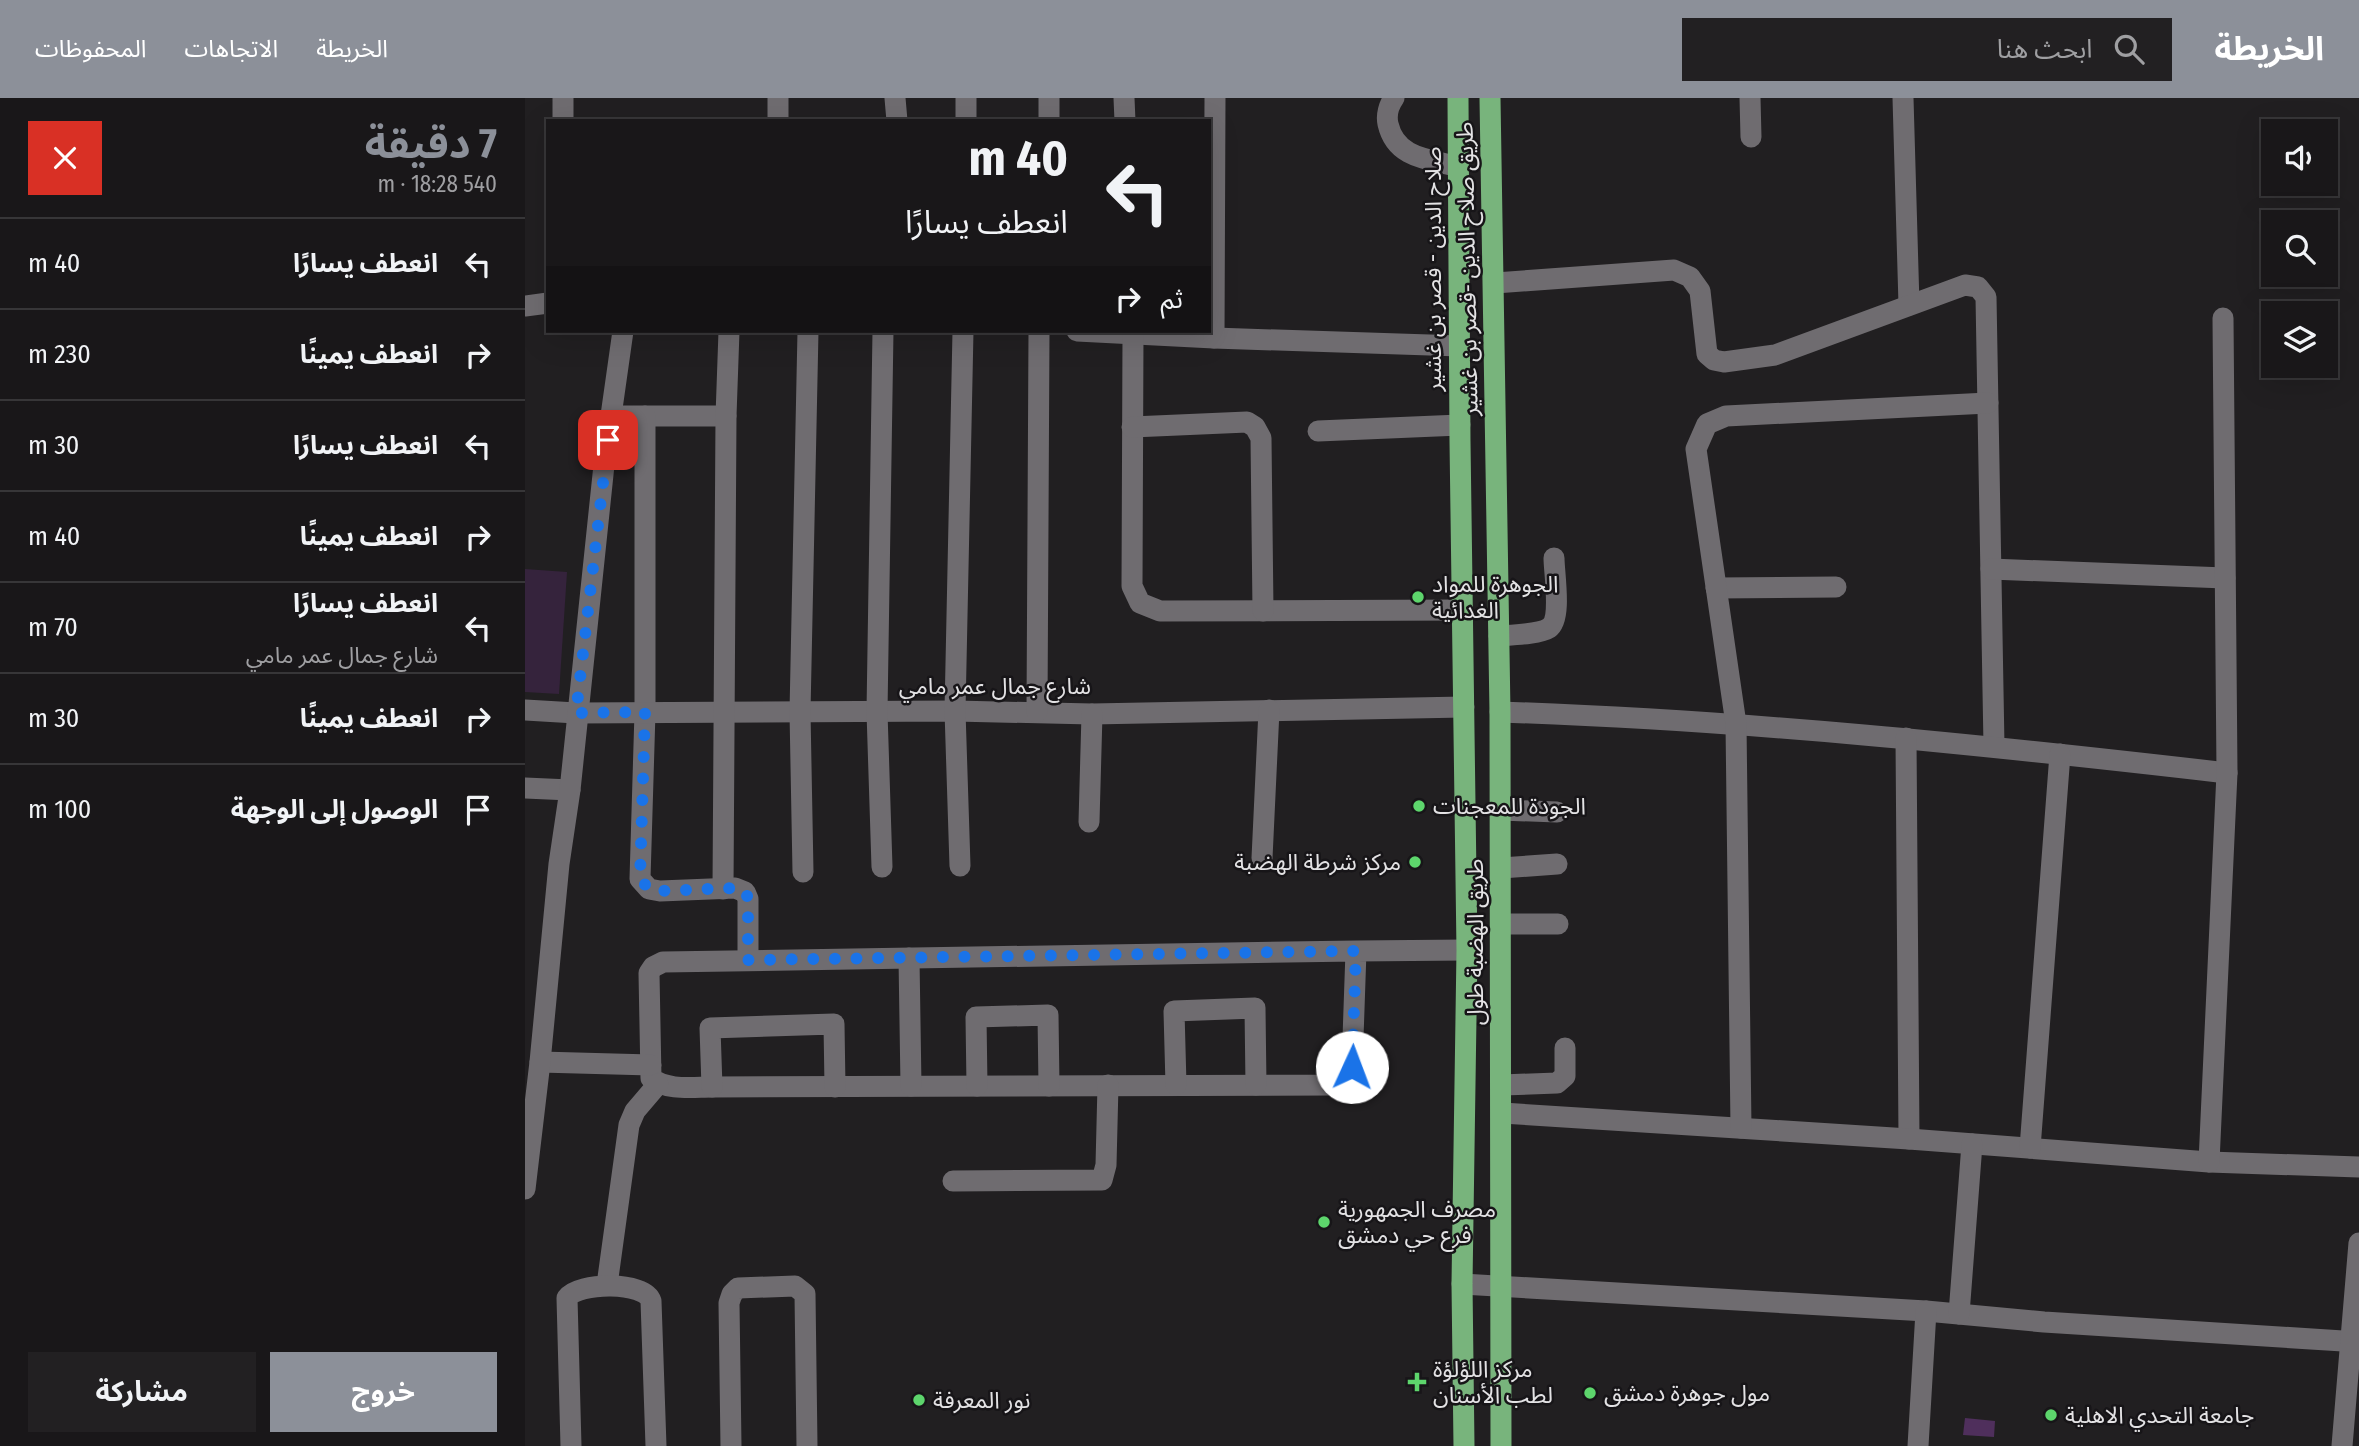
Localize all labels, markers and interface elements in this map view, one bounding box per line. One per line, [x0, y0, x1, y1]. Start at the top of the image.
search box [1682, 18, 2172, 81]
text: الخريطة [2214, 29, 2324, 69]
icon: search [2110, 30, 2148, 68]
text: ابحث هنا [1997, 34, 2092, 65]
text: المحفوظات [35, 35, 146, 63]
text: الاتجاهات [184, 35, 278, 63]
text: الخريطة [316, 35, 388, 63]
text: 7 دقيقة [365, 119, 497, 169]
map controls [2261, 119, 2338, 378]
button: sound [2261, 119, 2338, 196]
button: close [28, 121, 102, 195]
street label: طريق صلاح الدين -قصر بن غشير [1450, 121, 1487, 418]
text: 40 m [968, 129, 1068, 188]
street label: صلاح الدين - قصر بن غشير [1419, 146, 1450, 393]
icon: left [1092, 147, 1183, 238]
text: 540 m · 18:28 [378, 170, 497, 198]
text: انعطف يسارًا [905, 203, 1068, 241]
button: search [2261, 210, 2338, 287]
icon: left [459, 245, 497, 283]
text: 40 m [28, 248, 80, 279]
text: انعطف يسارًا [293, 248, 438, 279]
icon: right [1109, 280, 1147, 318]
text: ثم [1161, 284, 1183, 315]
button: layers [2261, 301, 2338, 378]
icon: right [459, 336, 497, 374]
text: 230 m [28, 339, 91, 370]
text: انعطف يمينًا [300, 339, 438, 370]
pin [578, 410, 638, 470]
icon: arrive [589, 421, 627, 459]
icon: left [459, 427, 497, 465]
text: 30 m [28, 430, 79, 461]
text: انعطف يسارًا [293, 430, 438, 461]
icon: right [459, 518, 497, 556]
text: 40 m [28, 521, 80, 552]
text: انعطف يمينًا [300, 521, 438, 552]
place label: الجوهرة للمواد الغدائية [1432, 570, 1559, 624]
text: انعطف يسارًا [293, 588, 438, 619]
marker: الجوهرة للمواد الغدائية [1410, 589, 1426, 605]
icon: left [459, 609, 497, 647]
text: 70 m [28, 612, 78, 643]
text: شارع جمال عمر مامي [246, 641, 438, 669]
street label: شارع جمال عمر مامي [899, 672, 1091, 703]
icon: right [459, 700, 497, 738]
text: 30 m [28, 703, 79, 734]
text: انعطف يمينًا [300, 703, 438, 734]
icon: arrive [459, 791, 497, 829]
place label: الجودة للمعجنات [1433, 792, 1586, 820]
text: 100 m [28, 794, 91, 825]
text: الوصول إلى الوجهة [231, 794, 438, 825]
marker: الجودة للمعجنات [1411, 798, 1427, 814]
place label: مركز شرطة الهضبة [1234, 848, 1401, 876]
marker: مركز شرطة الهضبة [1407, 854, 1423, 870]
street label: طريق الهضبة طول [1461, 859, 1489, 1025]
position arrow [1315, 1030, 1389, 1104]
place label: مصرف الجمهورية فرع حي دمشق [1338, 1195, 1496, 1252]
marker: مصرف الجمهورية فرع حي دمشق [1316, 1214, 1332, 1230]
button: مشاركة [28, 1352, 256, 1432]
button: خروج [270, 1352, 497, 1432]
place label: مركز اللؤلؤة لطب الأسنان [1433, 1355, 1553, 1409]
marker: مركز اللؤلؤة لطب الأسنان [1407, 1372, 1427, 1392]
place label: مول جوهرة دمشق [1604, 1379, 1770, 1407]
marker: مول جوهرة دمشق [1582, 1385, 1598, 1401]
place label: نور المعرفة [933, 1386, 1031, 1414]
marker: نور المعرفة [911, 1392, 927, 1408]
place label: جامعة التحدي الاهلية [2065, 1401, 2254, 1432]
marker: جامعة التحدي الاهلية [2043, 1407, 2059, 1423]

